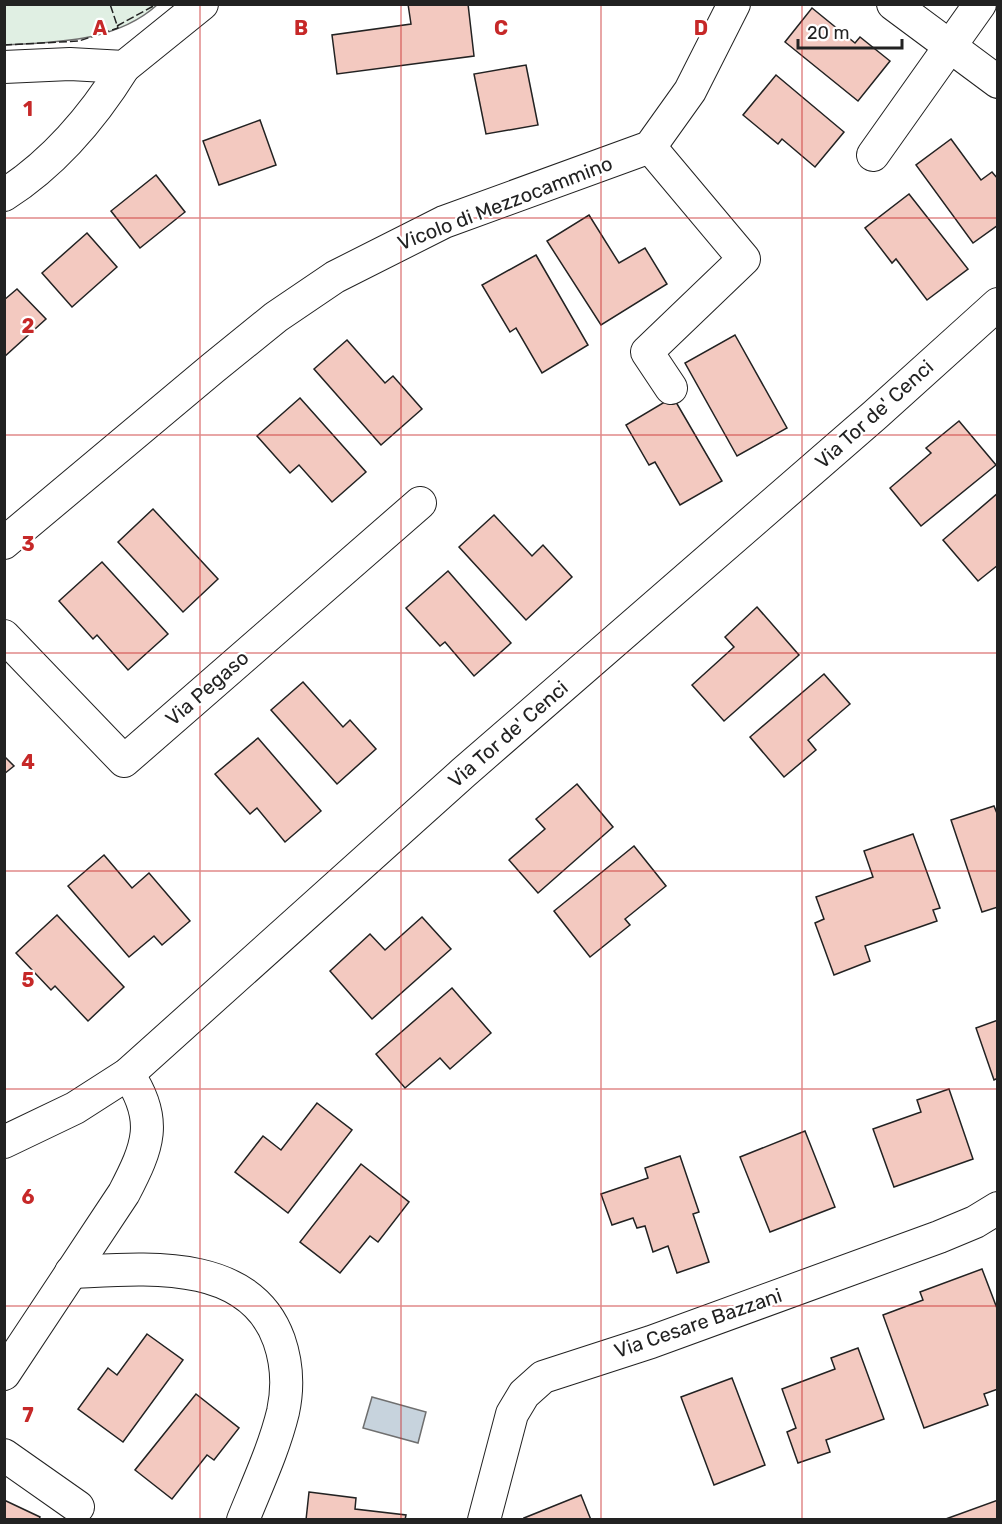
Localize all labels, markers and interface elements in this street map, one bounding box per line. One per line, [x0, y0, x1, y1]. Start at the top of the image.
scale bar [798, 12, 902, 50]
text: A [93, 16, 108, 40]
text: B [294, 16, 308, 40]
text: C [494, 16, 508, 40]
text: D [694, 16, 708, 40]
text: 20 m [807, 22, 849, 44]
text: 1 [23, 97, 33, 121]
street label: Vicolo di Mezzocammino [394, 151, 616, 255]
text: 2 [22, 314, 35, 338]
street label: Via Tor de' Cenci [810, 355, 938, 473]
text: 3 [21, 532, 35, 556]
street label: Via Pegaso [160, 645, 254, 731]
street label: Via Tor de' Cenci [443, 675, 573, 793]
text: 4 [21, 750, 35, 774]
text: 5 [22, 968, 35, 992]
text: 6 [21, 1185, 35, 1209]
street label: Via Cesare Bazzani [611, 1283, 785, 1363]
text: 7 [22, 1403, 34, 1427]

